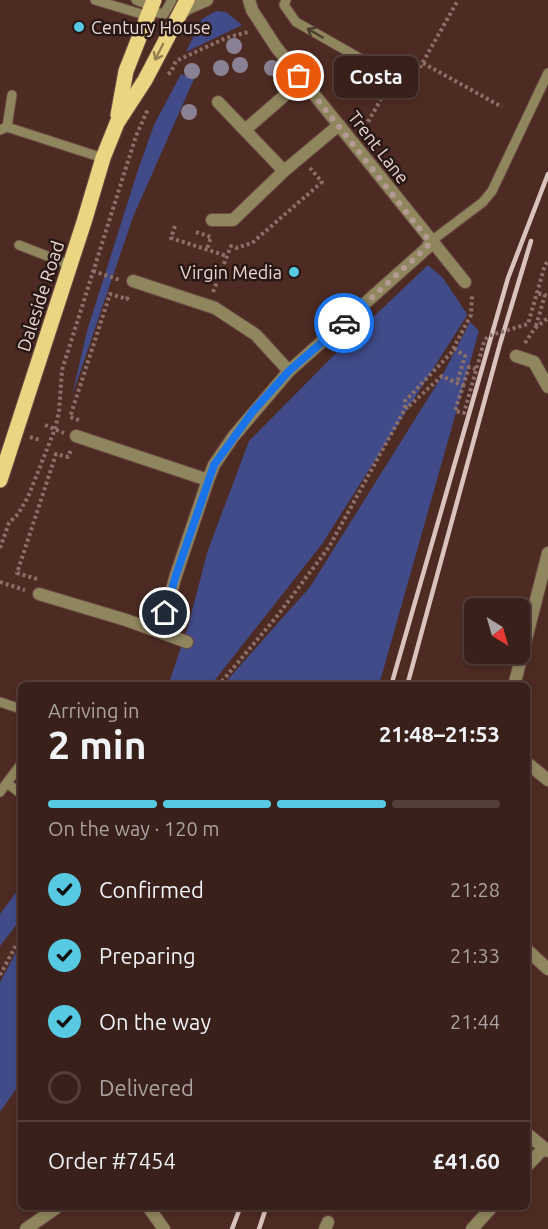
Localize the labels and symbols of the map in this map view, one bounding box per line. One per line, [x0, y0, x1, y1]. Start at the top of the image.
place label: Century House [91, 17, 211, 37]
marker: Century House [72, 20, 86, 34]
one-way arrow [307, 27, 324, 39]
one-way arrow [153, 42, 165, 60]
pin [273, 50, 324, 101]
callout: Costa [335, 55, 419, 97]
street label: Trent Lane [345, 107, 413, 187]
street label: Daleside Road [13, 238, 67, 354]
place label: Virgin Media [180, 262, 282, 282]
marker: Virgin Media [287, 265, 301, 279]
courier [314, 293, 374, 353]
pin [139, 587, 190, 638]
north arrow [464, 598, 530, 664]

